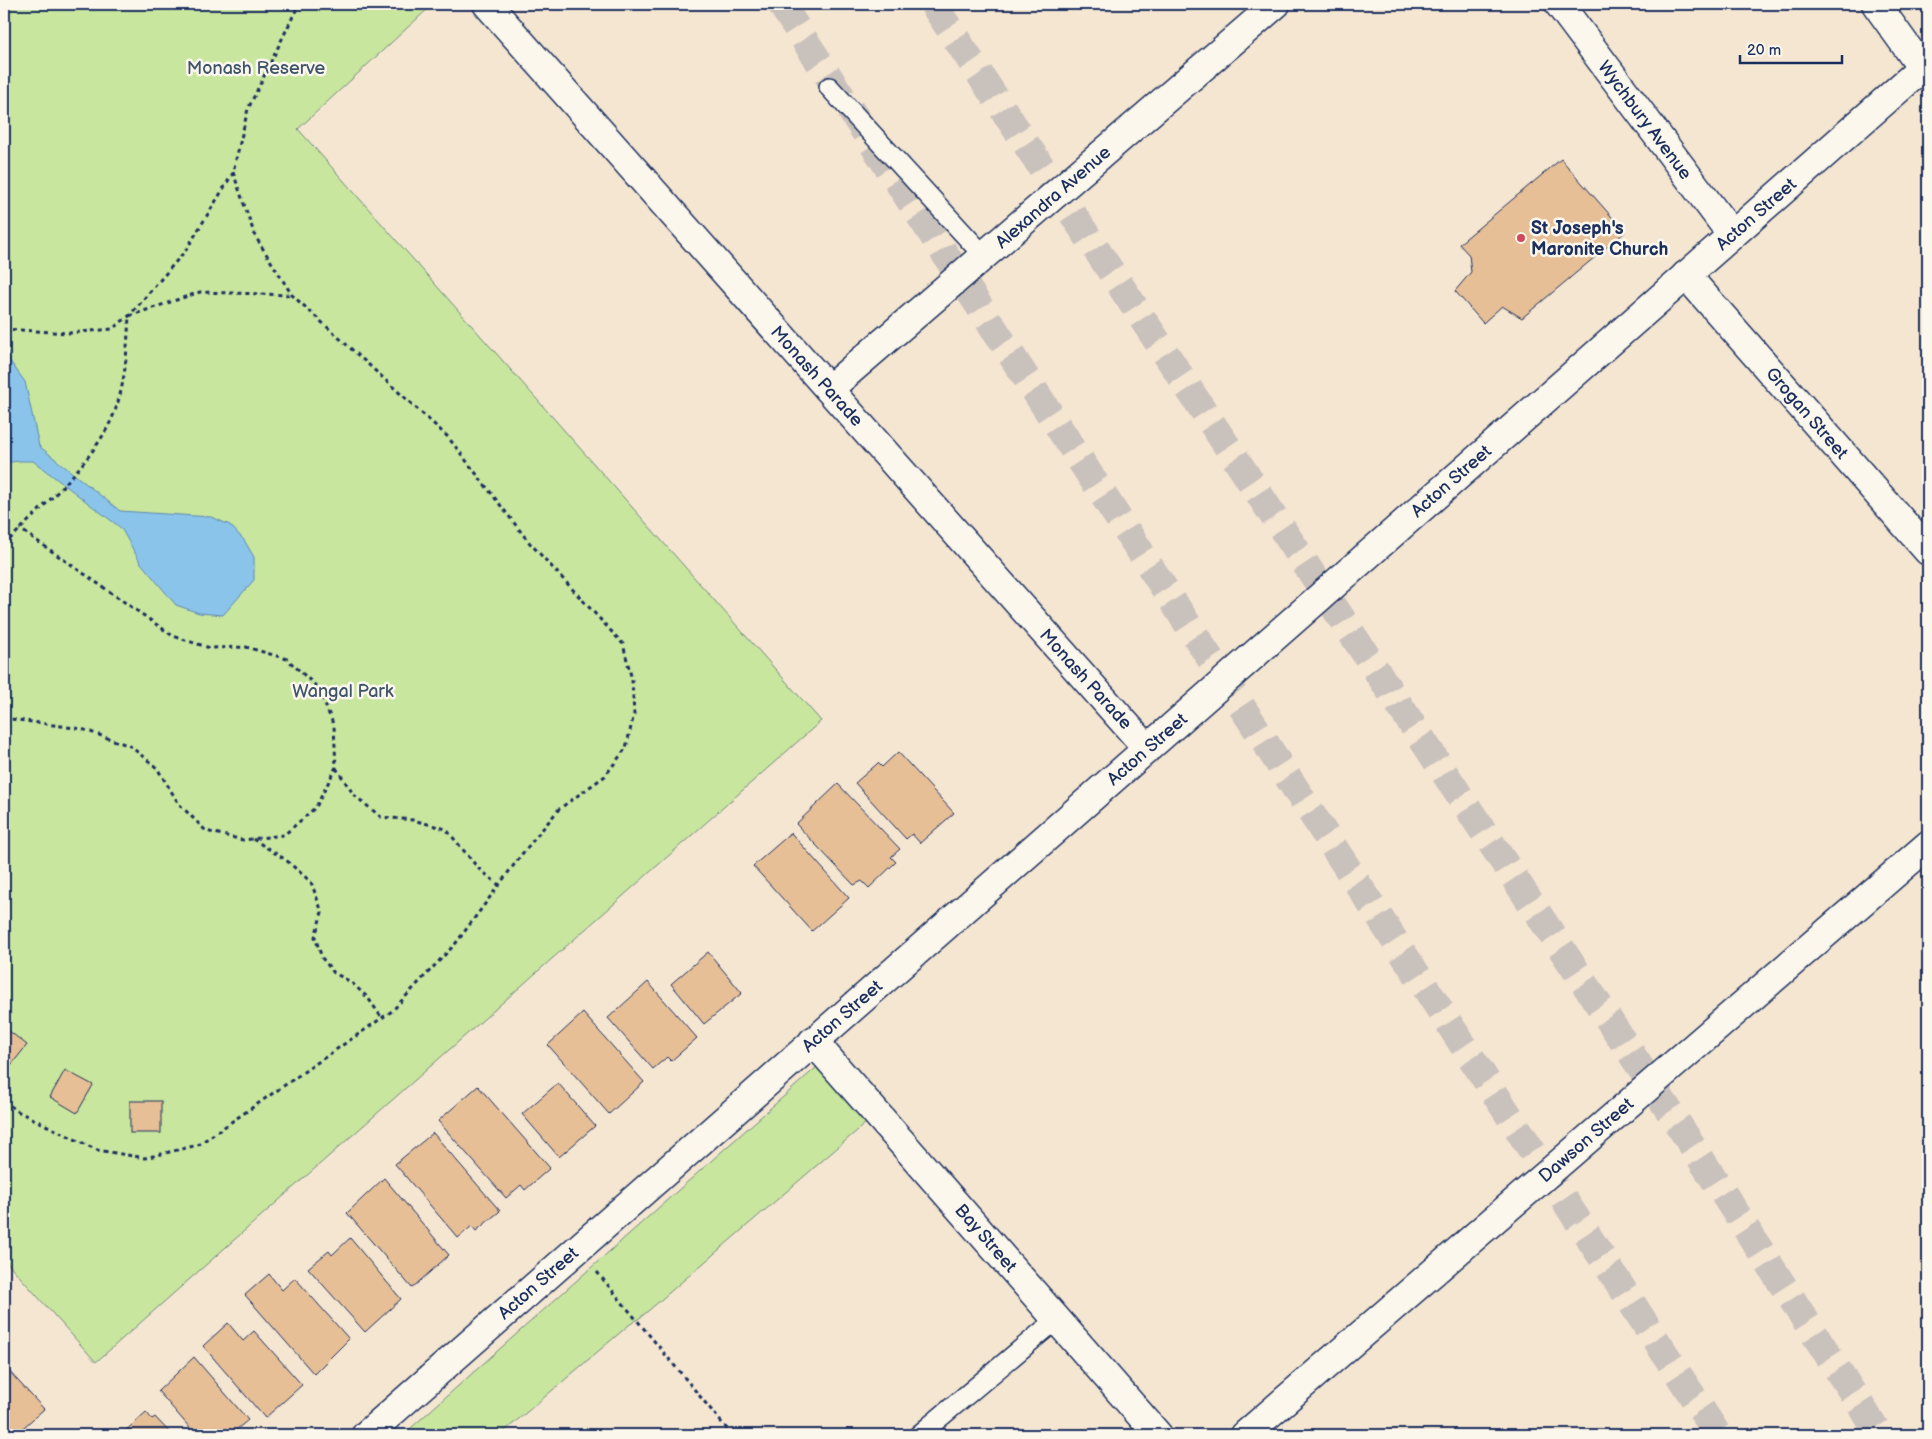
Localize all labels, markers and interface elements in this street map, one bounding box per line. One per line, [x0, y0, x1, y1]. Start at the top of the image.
scale bar [1740, 32, 1842, 64]
text: 20 m [1747, 41, 1781, 60]
street label: Wychbury Avenue [1593, 57, 1696, 184]
park label: Monash Reserve [187, 58, 326, 79]
street label: Alexandra Avenue [992, 142, 1115, 253]
street label: Acton Street [1712, 174, 1801, 255]
place label: St Joseph's Maronite Church [1531, 218, 1668, 260]
marker: St Joseph's Maronite Church [1515, 232, 1527, 244]
street label: Monash Parade [766, 322, 867, 431]
street label: Grogan Street [1761, 363, 1852, 464]
street label: Acton Street [1407, 441, 1496, 522]
street label: Monash Parade [1035, 625, 1136, 734]
park label: Wangal Park [292, 681, 394, 702]
street label: Acton Street [1103, 709, 1192, 790]
street label: Acton Street [798, 976, 887, 1057]
street label: Dawson Street [1535, 1093, 1638, 1187]
street label: Bay Street [950, 1200, 1021, 1277]
street label: Acton Street [494, 1243, 583, 1324]

